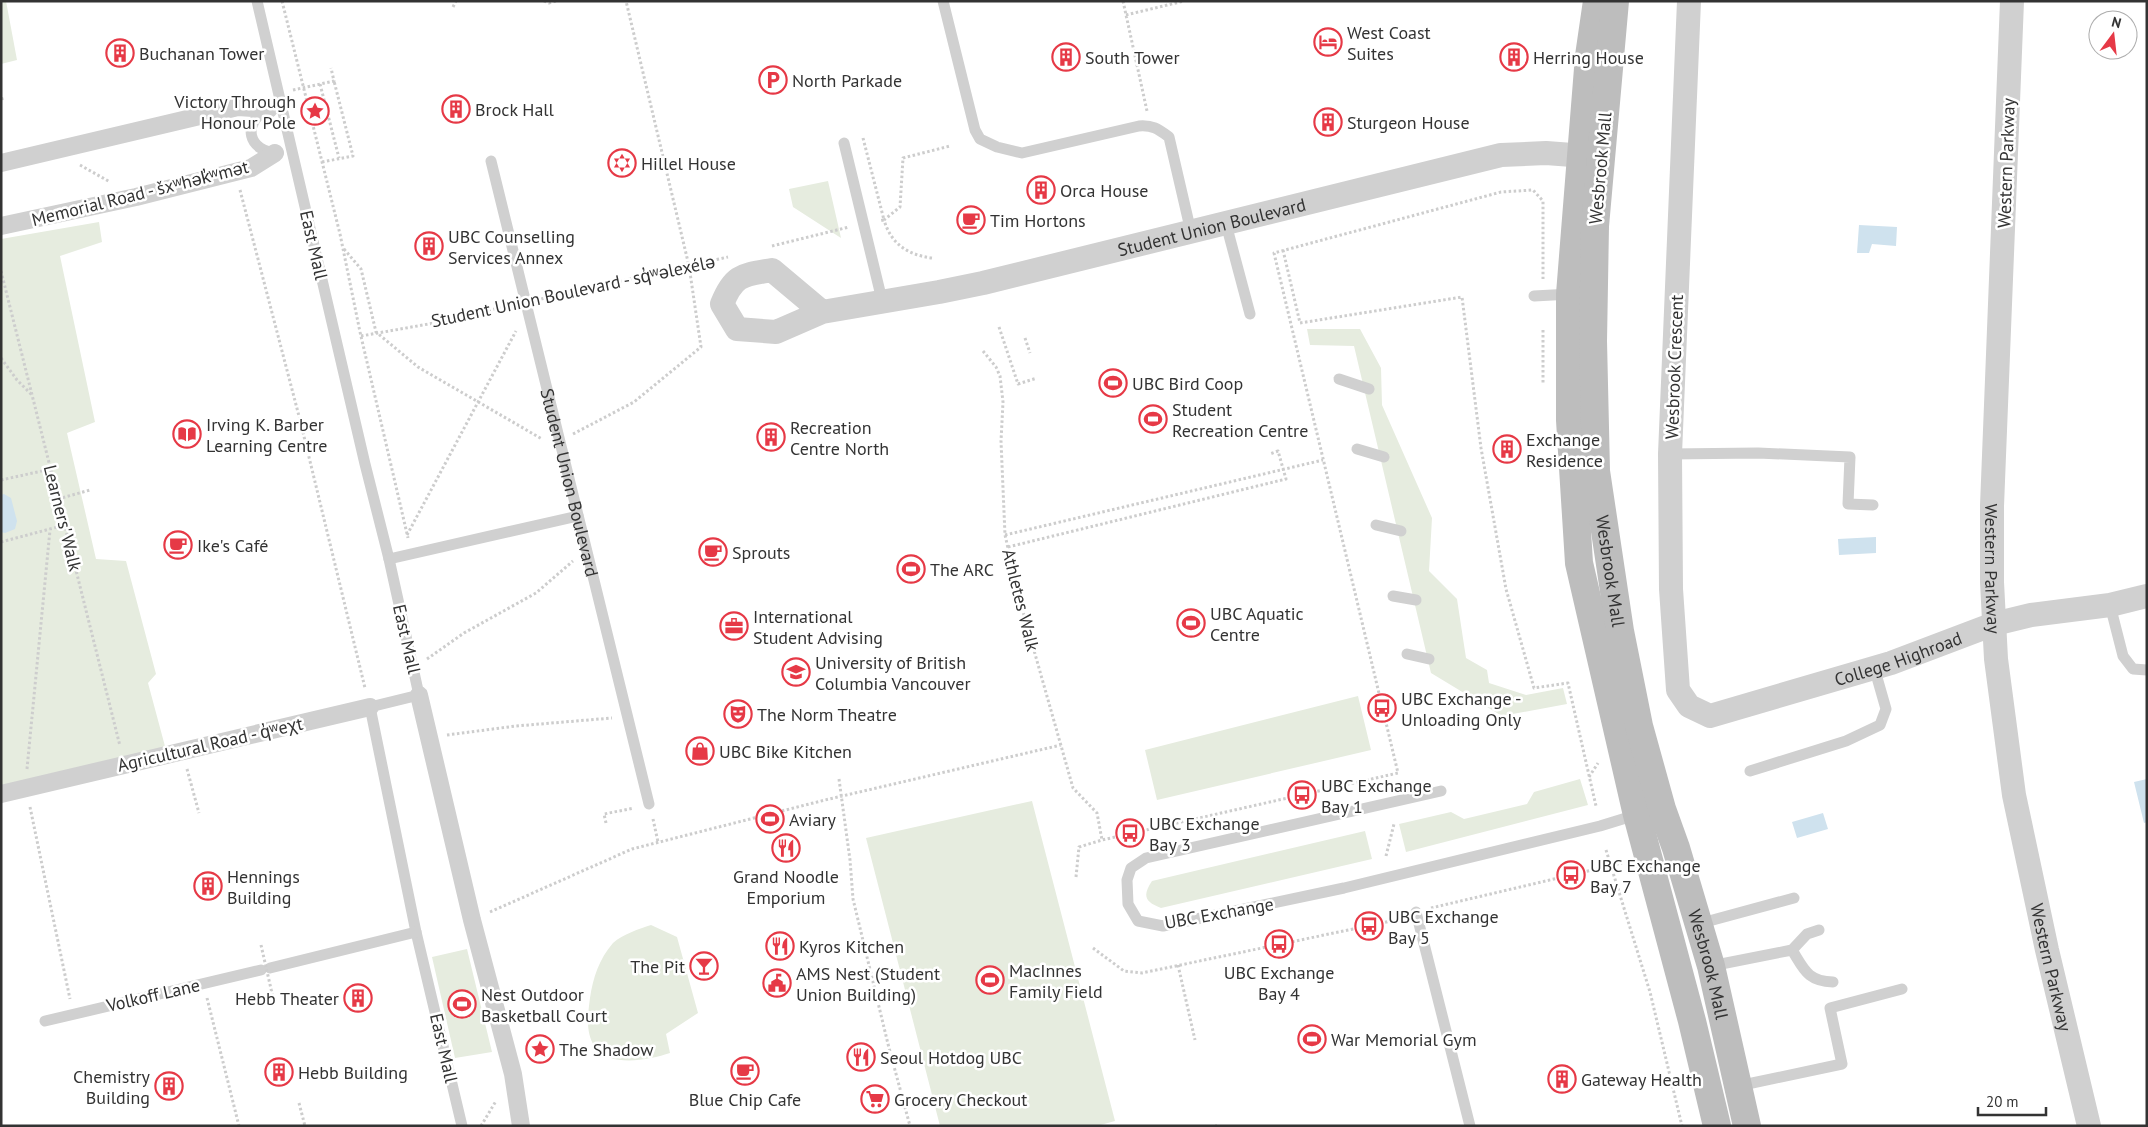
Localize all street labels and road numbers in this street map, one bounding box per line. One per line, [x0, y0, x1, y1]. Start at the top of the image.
street label: Western Parkway [1992, 97, 2020, 229]
street label: Wesbrook Mall [1584, 110, 1616, 225]
street label: Memorial Road - šxʷhək̓ʷmət [29, 155, 251, 231]
street label: Student Union Boulevard [1115, 192, 1308, 261]
street label: East Mall [295, 208, 333, 283]
street label: Student Union Boulevard - sq̓ʷəlexélə [429, 250, 717, 332]
street label: Wesbrook Crescent [1660, 294, 1688, 440]
street label: Student Union Boulevard [536, 386, 604, 579]
street label: Learners' Walk [39, 462, 87, 574]
street label: Western Parkway [1980, 503, 2006, 635]
street label: Wesbrook Mall [1591, 514, 1631, 629]
street label: Athletes Walk [997, 546, 1045, 654]
street label: East Mall [388, 602, 426, 677]
street label: College Highroad [1832, 626, 1965, 690]
street label: Agricultural Road - q̓ʷeχt [115, 711, 305, 777]
street label: UBC Exchange [1163, 892, 1275, 934]
street label: Western Parkway [2026, 901, 2078, 1034]
street label: Wesbrook Mall [1683, 907, 1734, 1022]
street label: Volkoff Lane [103, 973, 202, 1017]
street label: East Mall [425, 1011, 463, 1086]

